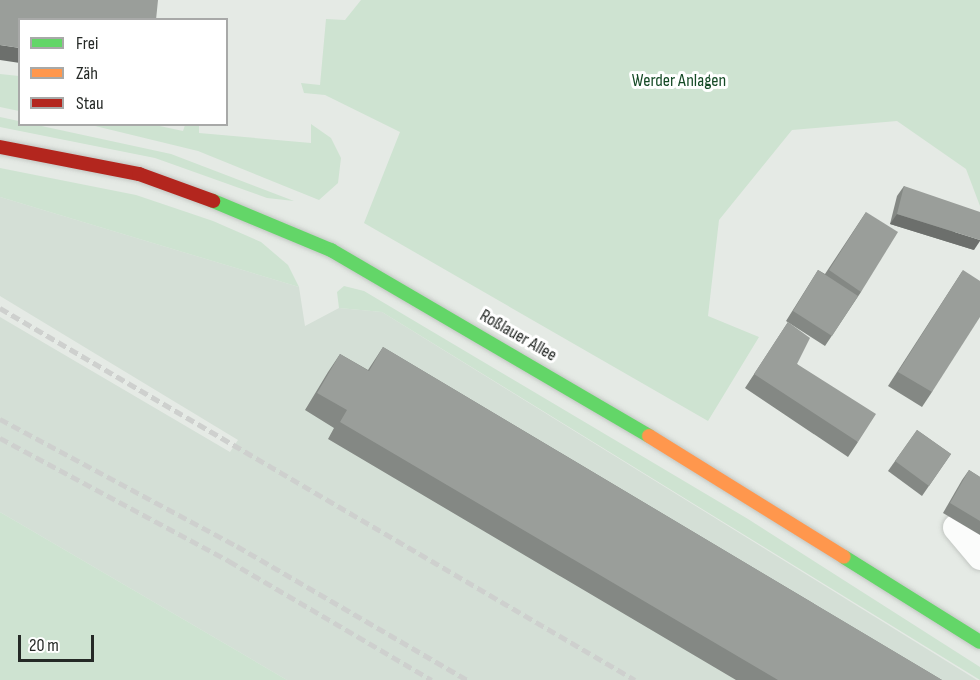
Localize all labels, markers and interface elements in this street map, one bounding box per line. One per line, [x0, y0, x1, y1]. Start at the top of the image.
legend [18, 18, 228, 126]
text: Frei [76, 33, 98, 54]
text: Zäh [76, 63, 98, 84]
park label: Werder Anlagen [632, 70, 726, 92]
text: Stau [76, 93, 104, 114]
street label: Roßlauer Allee [476, 305, 560, 367]
scale bar [21, 623, 98, 661]
text: 20 m [29, 635, 59, 656]

